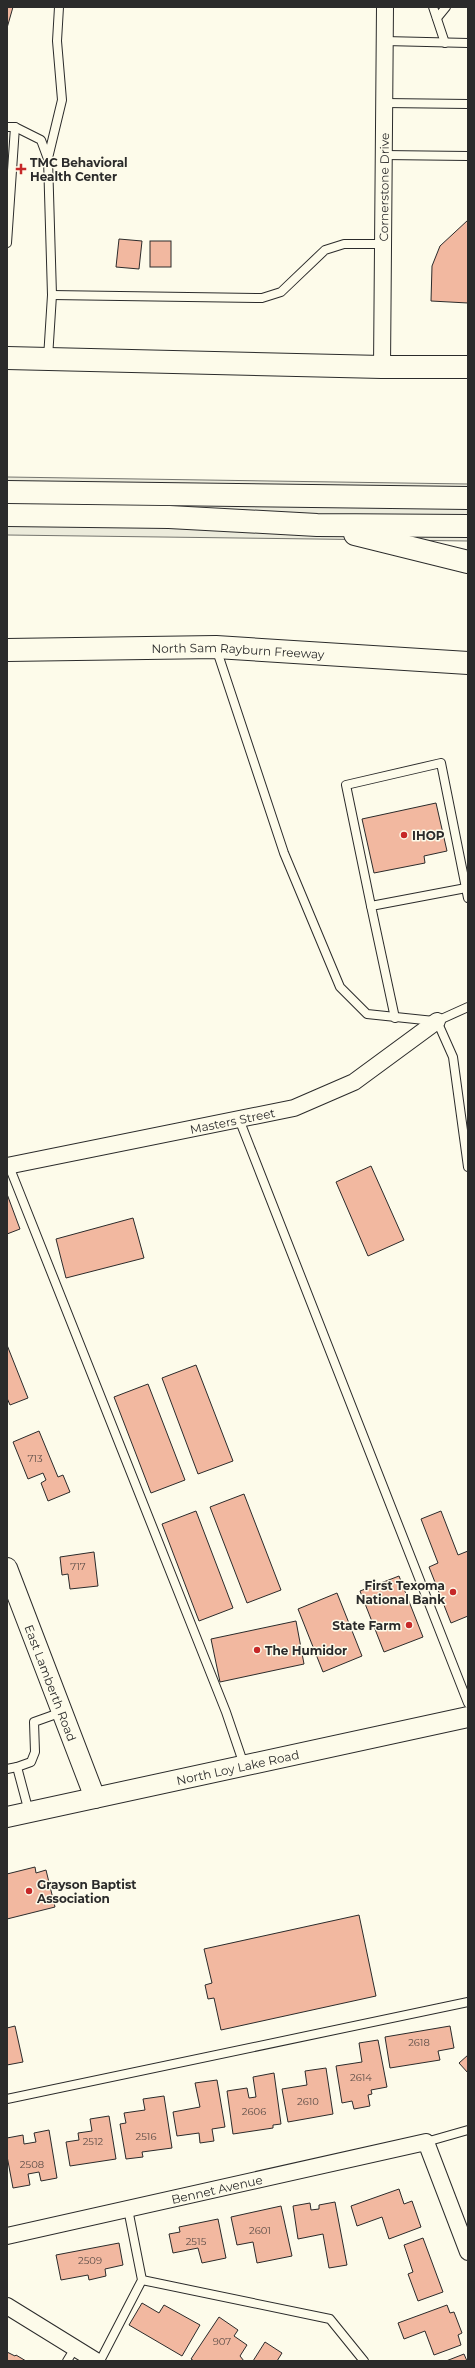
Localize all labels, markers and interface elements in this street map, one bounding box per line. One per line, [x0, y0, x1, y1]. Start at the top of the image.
street label: Cornerstone Drive [376, 133, 391, 241]
place label: TMC Behavioral Health Center [30, 155, 128, 184]
marker: TMC Behavioral Health Center [15, 163, 27, 175]
street label: North Sam Rayburn Freeway [151, 639, 325, 661]
place label: IHOP [412, 828, 445, 843]
marker: IHOP [399, 830, 409, 840]
street label: Masters Street [189, 1105, 276, 1136]
house number: 713 [27, 1452, 43, 1465]
house number: 717 [70, 1560, 86, 1573]
place label: First Texoma National Bank [356, 1578, 445, 1607]
marker: First Texoma National Bank [448, 1587, 458, 1597]
place label: State Farm [332, 1618, 401, 1633]
marker: State Farm [404, 1620, 414, 1630]
street label: East Lamberth Road [22, 1622, 80, 1743]
place label: The Humidor [265, 1643, 347, 1658]
marker: The Humidor [252, 1645, 262, 1655]
street label: North Loy Lake Road [175, 1746, 300, 1788]
place label: Grayson Baptist Association [36, 1877, 137, 1906]
marker: Grayson Baptist Association [24, 1886, 34, 1896]
house number: 2618 [408, 2036, 430, 2049]
house number: 2614 [350, 2071, 372, 2084]
house number: 2610 [297, 2095, 319, 2108]
house number: 2606 [242, 2105, 266, 2118]
house number: 2516 [135, 2130, 157, 2143]
house number: 2512 [83, 2135, 104, 2148]
house number: 2508 [20, 2158, 44, 2171]
street label: Bennet Avenue [170, 2171, 264, 2206]
house number: 2601 [249, 2224, 271, 2237]
house number: 2515 [186, 2235, 207, 2248]
house number: 2509 [78, 2254, 102, 2267]
house number: 907 [213, 2335, 231, 2348]

